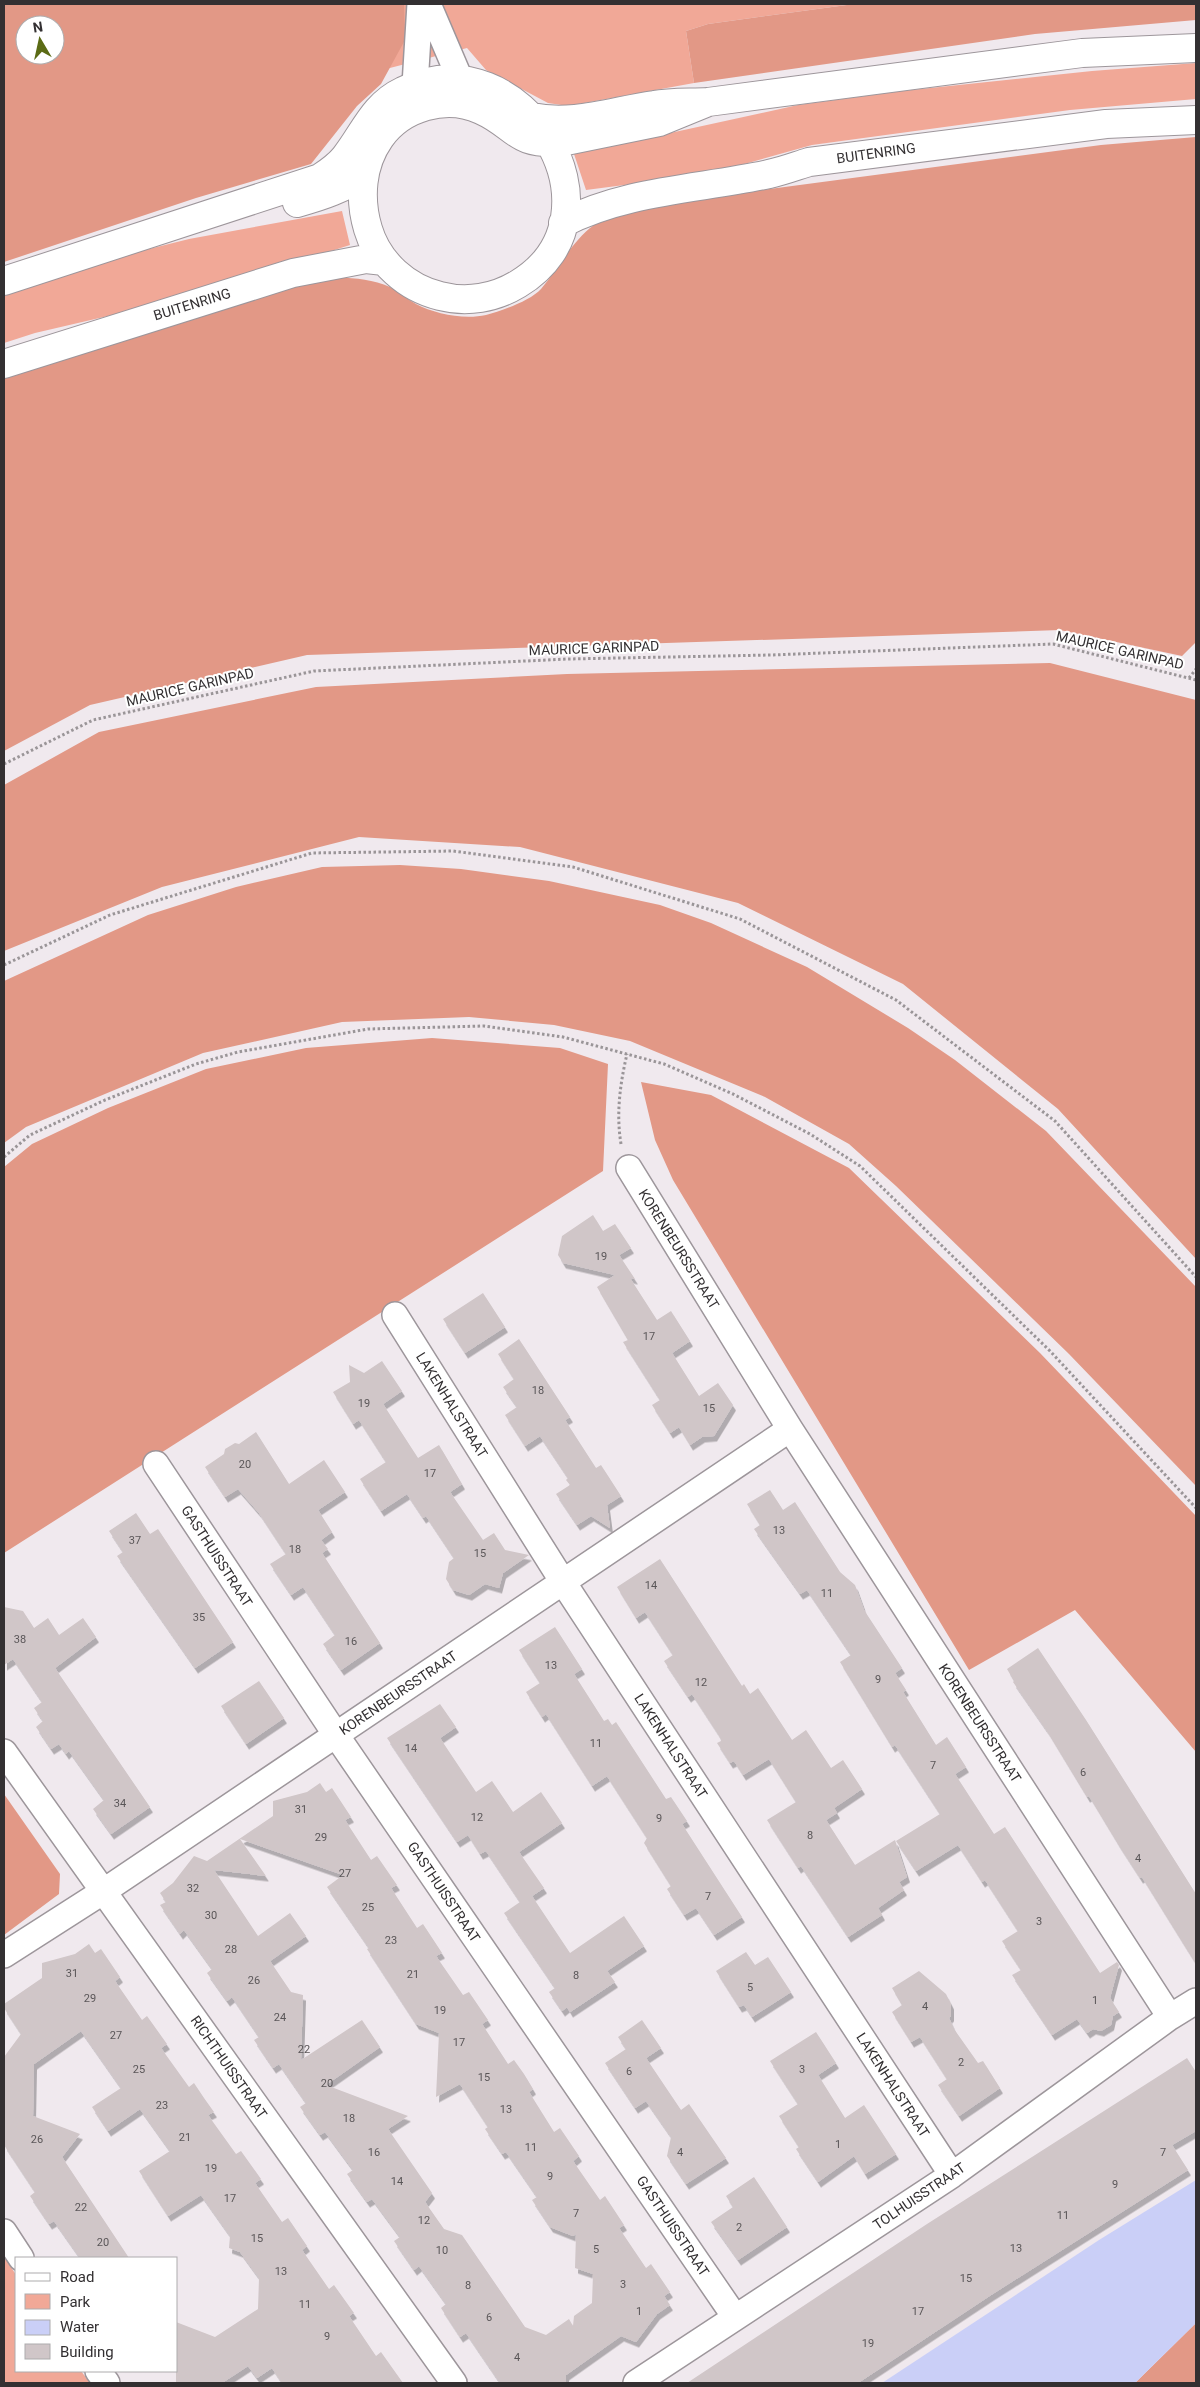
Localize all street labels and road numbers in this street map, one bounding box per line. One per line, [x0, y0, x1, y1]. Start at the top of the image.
street label: BUITENRING [835, 140, 917, 166]
street label: BUITENRING [152, 285, 232, 323]
street label: MAURICE GARINPAD [1055, 628, 1185, 672]
street label: MAURICE GARINPAD [528, 638, 660, 658]
street label: MAURICE GARINPAD [125, 665, 255, 709]
street label: KORENBEURSSTRAAT [636, 1186, 723, 1313]
street label: LAKENHALSTRAAT [413, 1349, 491, 1461]
street label: GASTHUISSTRAAT [178, 1502, 256, 1610]
street label: KORENBEURSSTRAAT [336, 1647, 460, 1738]
street label: KORENBEURSSTRAAT [936, 1661, 1025, 1786]
street label: LAKENHALSTRAAT [631, 1691, 711, 1802]
street label: GASTHUISSTRAAT [404, 1839, 484, 1946]
street label: RICHTHUISSTRAAT [187, 2012, 271, 2122]
street label: LAKENHALSTRAAT [853, 2030, 933, 2141]
street label: TOLHUISSTRAAT [870, 2159, 969, 2233]
street label: GASTHUISSTRAAT [633, 2173, 713, 2280]

